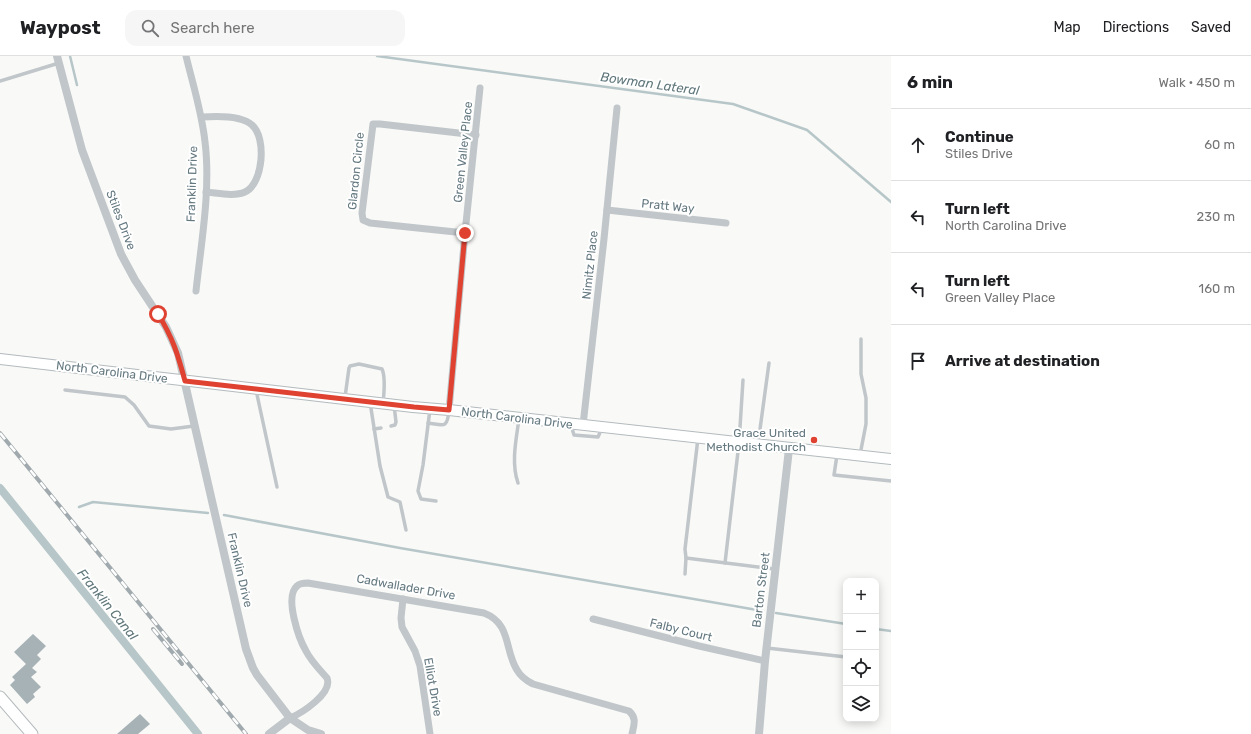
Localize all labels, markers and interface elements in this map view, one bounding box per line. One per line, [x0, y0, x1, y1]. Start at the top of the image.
search box [125, 10, 405, 46]
text: Waypost [20, 16, 101, 39]
icon: search [139, 17, 161, 39]
text: Search here [171, 19, 255, 37]
text: Map [1054, 19, 1081, 36]
text: Directions [1103, 19, 1169, 36]
text: Saved [1191, 19, 1231, 36]
water label: Bowman Lateral [600, 69, 701, 98]
text: 6 min [907, 72, 953, 92]
text: Walk · 450 m [1159, 75, 1235, 90]
street label: Green Valley Place [451, 100, 475, 203]
text: Continue [945, 128, 1014, 146]
street label: Glardon Circle [345, 131, 367, 211]
icon: ahead [907, 134, 929, 156]
text: 60 m [1204, 137, 1235, 152]
street label: Franklin Drive [184, 145, 200, 222]
text: Stiles Drive [945, 146, 1013, 161]
street label: Stiles Drive [103, 188, 139, 252]
street label: Pratt Way [641, 196, 696, 216]
text: Turn left [945, 200, 1010, 218]
icon: left [907, 206, 929, 228]
text: 230 m [1197, 209, 1235, 224]
text: North Carolina Drive [945, 218, 1067, 233]
route end [456, 224, 474, 242]
street label: Nimitz Place [579, 230, 601, 300]
text: Turn left [945, 272, 1010, 290]
icon: left [907, 278, 929, 300]
text: 160 m [1199, 281, 1235, 296]
text: Green Valley Place [945, 290, 1055, 305]
route start [149, 305, 167, 323]
icon: arrive [907, 350, 929, 372]
text: Arrive at destination [945, 352, 1100, 370]
street label: North Carolina Drive [55, 358, 169, 386]
street label: North Carolina Drive [460, 404, 574, 432]
place label: Grace United Methodist Church [706, 426, 806, 454]
marker: Grace United Methodist Church [809, 435, 819, 445]
street label: Franklin Drive [225, 531, 255, 609]
street label: Barton Street [749, 551, 773, 628]
water label: Franklin Canal [74, 566, 141, 643]
street label: Cadwallader Drive [355, 571, 457, 603]
map controls [843, 578, 879, 722]
button: + [843, 578, 879, 614]
button: − [843, 614, 879, 650]
street label: Falby Court [648, 616, 714, 645]
button: locate [843, 650, 879, 686]
street label: Elliot Drive [421, 657, 445, 718]
button: layers [843, 686, 879, 722]

